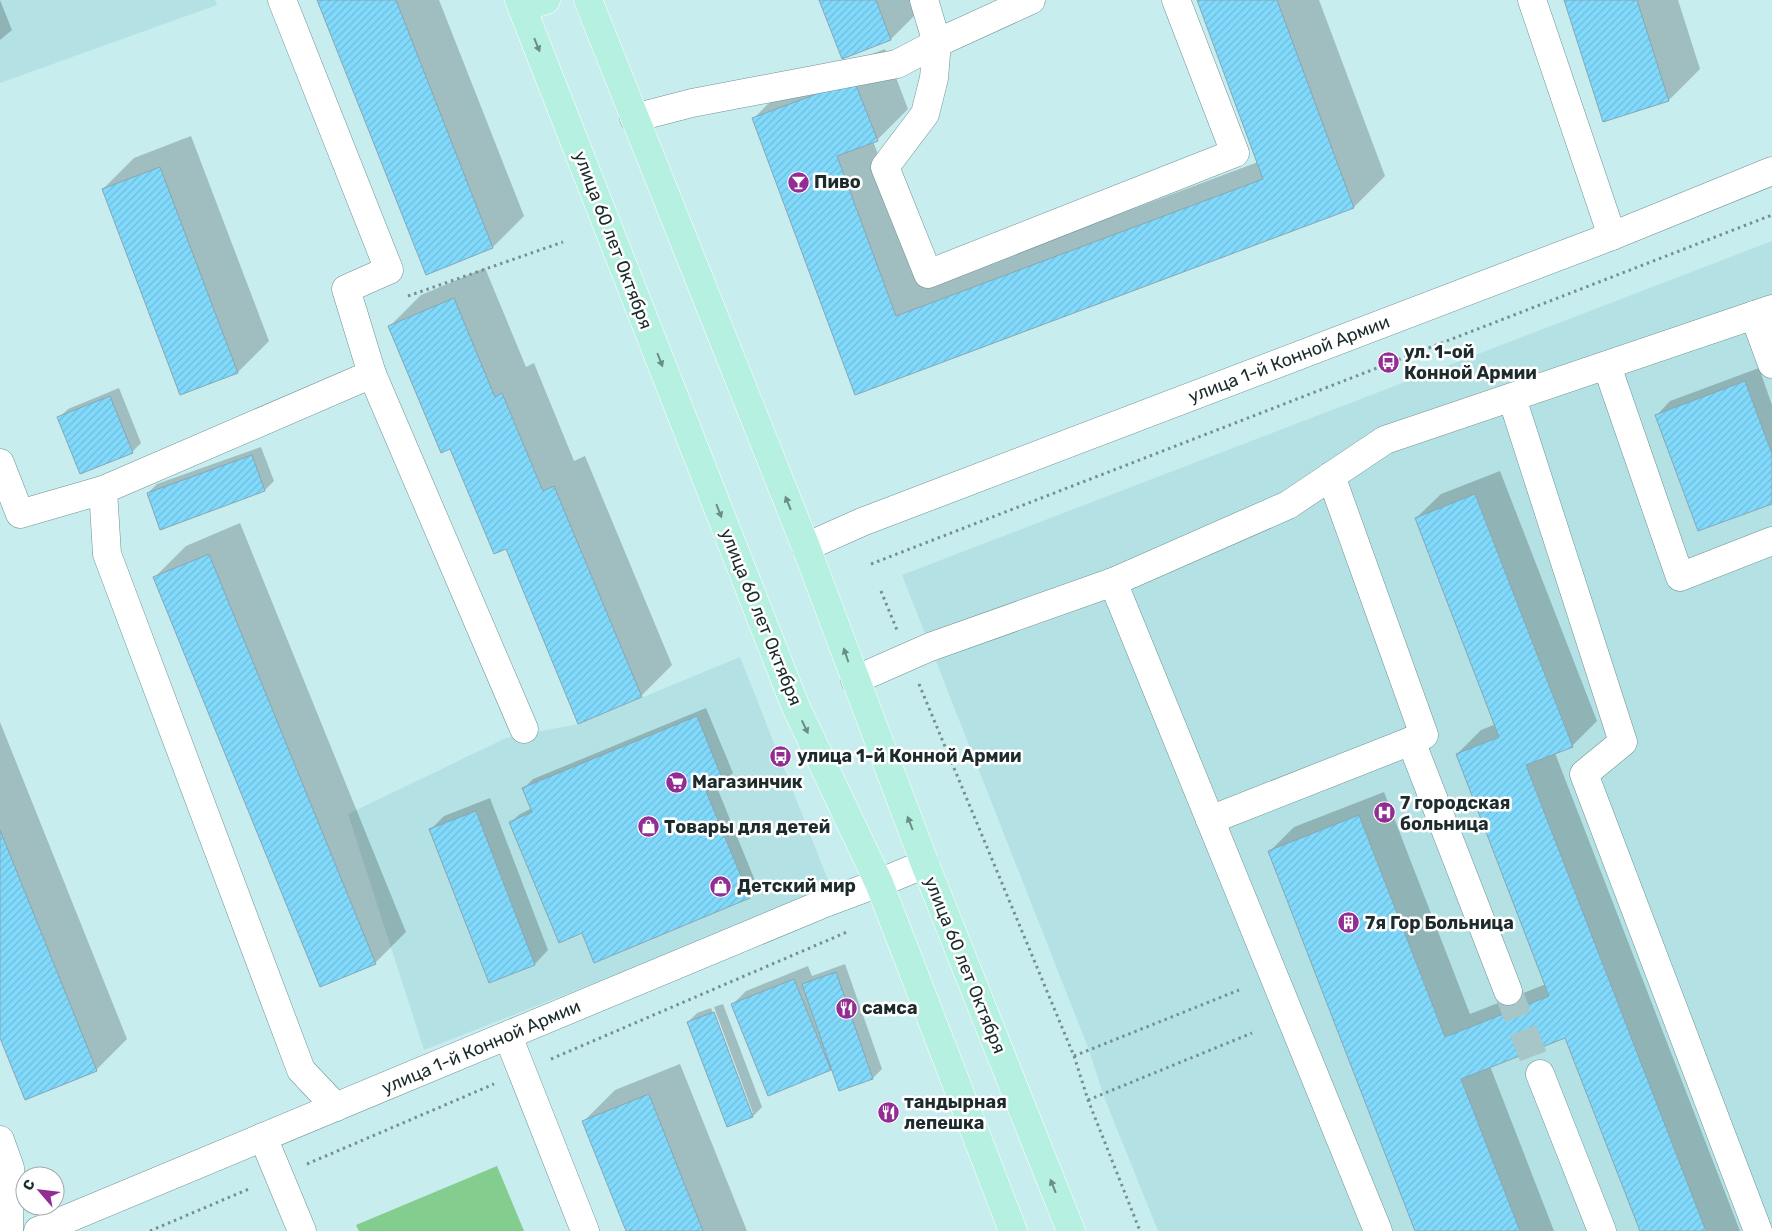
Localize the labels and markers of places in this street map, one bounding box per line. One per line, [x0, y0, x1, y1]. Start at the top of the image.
bar icon: Пиво [786, 170, 810, 194]
place label: Пиво [814, 171, 861, 193]
place label: ул. 1-ой Конной Армии [1404, 341, 1537, 384]
bus stop icon: ул. 1-ой Конной Армии [1376, 350, 1400, 374]
bus stop icon: улица 1-й Конной Армии [769, 744, 793, 768]
place label: улица 1-й Конной Армии [797, 745, 1022, 767]
supermarket icon: Магазинчик [664, 770, 688, 794]
place label: Магазинчик [692, 771, 803, 793]
place label: 7 городская больница [1400, 792, 1510, 835]
hospital icon: 7 городская больница [1372, 801, 1396, 825]
shop icon: Товары для детей [636, 815, 660, 839]
place label: Товары для детей [664, 816, 830, 838]
shop icon: Детский мир [709, 874, 733, 898]
place label: Детский мир [737, 875, 856, 897]
building icon: 7я Гор Больница [1337, 911, 1361, 935]
place label: 7я Гор Больница [1365, 912, 1514, 934]
restaurant icon: самса [834, 996, 858, 1020]
place label: самса [862, 997, 918, 1019]
place label: тандырная лепешка [904, 1091, 1007, 1134]
restaurant icon: тандырная лепешка [876, 1100, 900, 1124]

